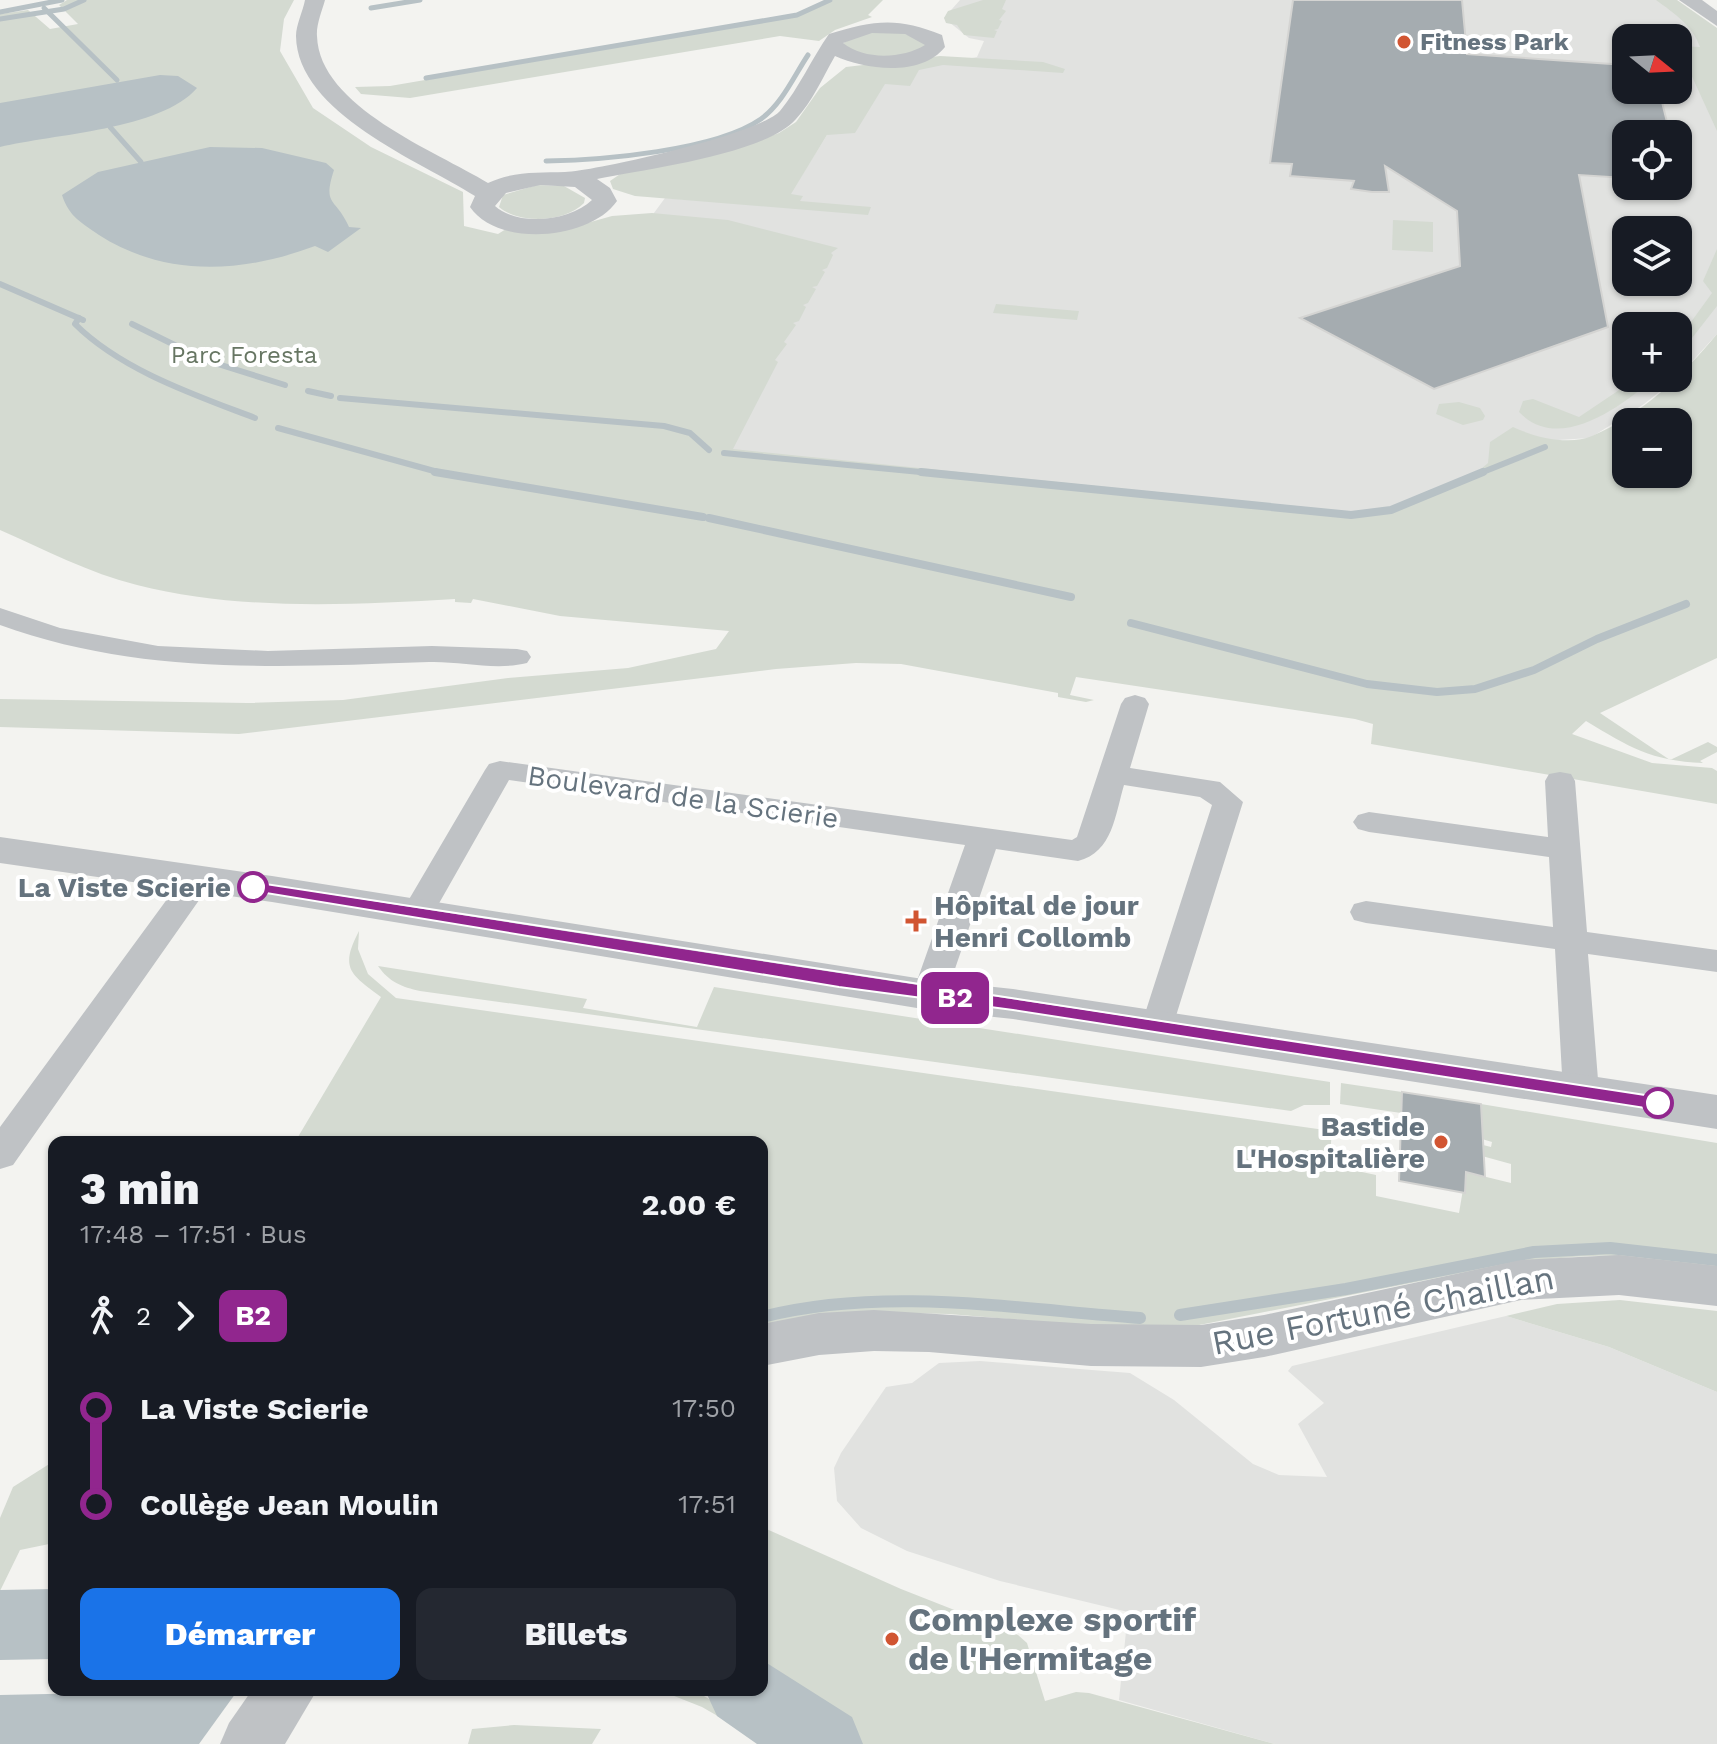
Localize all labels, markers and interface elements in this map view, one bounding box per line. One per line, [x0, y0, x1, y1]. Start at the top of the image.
north arrow [1612, 24, 1692, 104]
map controls [1612, 24, 1692, 488]
place label: Fitness Park [1420, 28, 1569, 56]
marker: Fitness Park [1395, 33, 1413, 51]
button: locate [1612, 120, 1692, 200]
button: layers [1612, 216, 1692, 296]
button: + [1612, 312, 1692, 392]
park label: Parc Foresta [171, 341, 317, 369]
button: − [1612, 408, 1692, 488]
street label: Boulevard de la Scierie [525, 759, 841, 835]
place label: La Viste Scierie [18, 871, 231, 904]
marker: La Viste Scierie [238, 872, 268, 902]
place label: Hôpital de jour Henri Collomb [934, 889, 1139, 954]
marker: Hôpital de jour Henri Collomb [905, 910, 927, 932]
line badge: B2 [919, 972, 991, 1024]
text: B2 [937, 981, 973, 1014]
unlabelled marker [1643, 1088, 1673, 1118]
place label: Bastide L'Hospitalière [1235, 1110, 1425, 1175]
marker: Bastide L'Hospitalière [1432, 1133, 1450, 1151]
text: 3 min [80, 1163, 200, 1215]
text: 2.00 € [641, 1187, 736, 1222]
text: 17:48 – 17:51 · Bus [80, 1219, 307, 1249]
street label: Rue Fortuné Chaillan [1208, 1257, 1558, 1363]
icon: walk [80, 1294, 124, 1338]
icon: forward [163, 1294, 207, 1338]
text: B2 [235, 1299, 271, 1332]
text: 2 [136, 1301, 151, 1331]
text: La Viste Scierie [140, 1391, 369, 1426]
text: 17:50 [672, 1393, 736, 1423]
text: Collège Jean Moulin [140, 1487, 439, 1522]
text: 17:51 [678, 1489, 736, 1519]
button: Démarrer [80, 1588, 400, 1680]
button: Billets [416, 1588, 736, 1680]
place label: Complexe sportif de l'Hermitage [908, 1599, 1197, 1678]
marker: Complexe sportif de l'Hermitage [883, 1630, 901, 1648]

